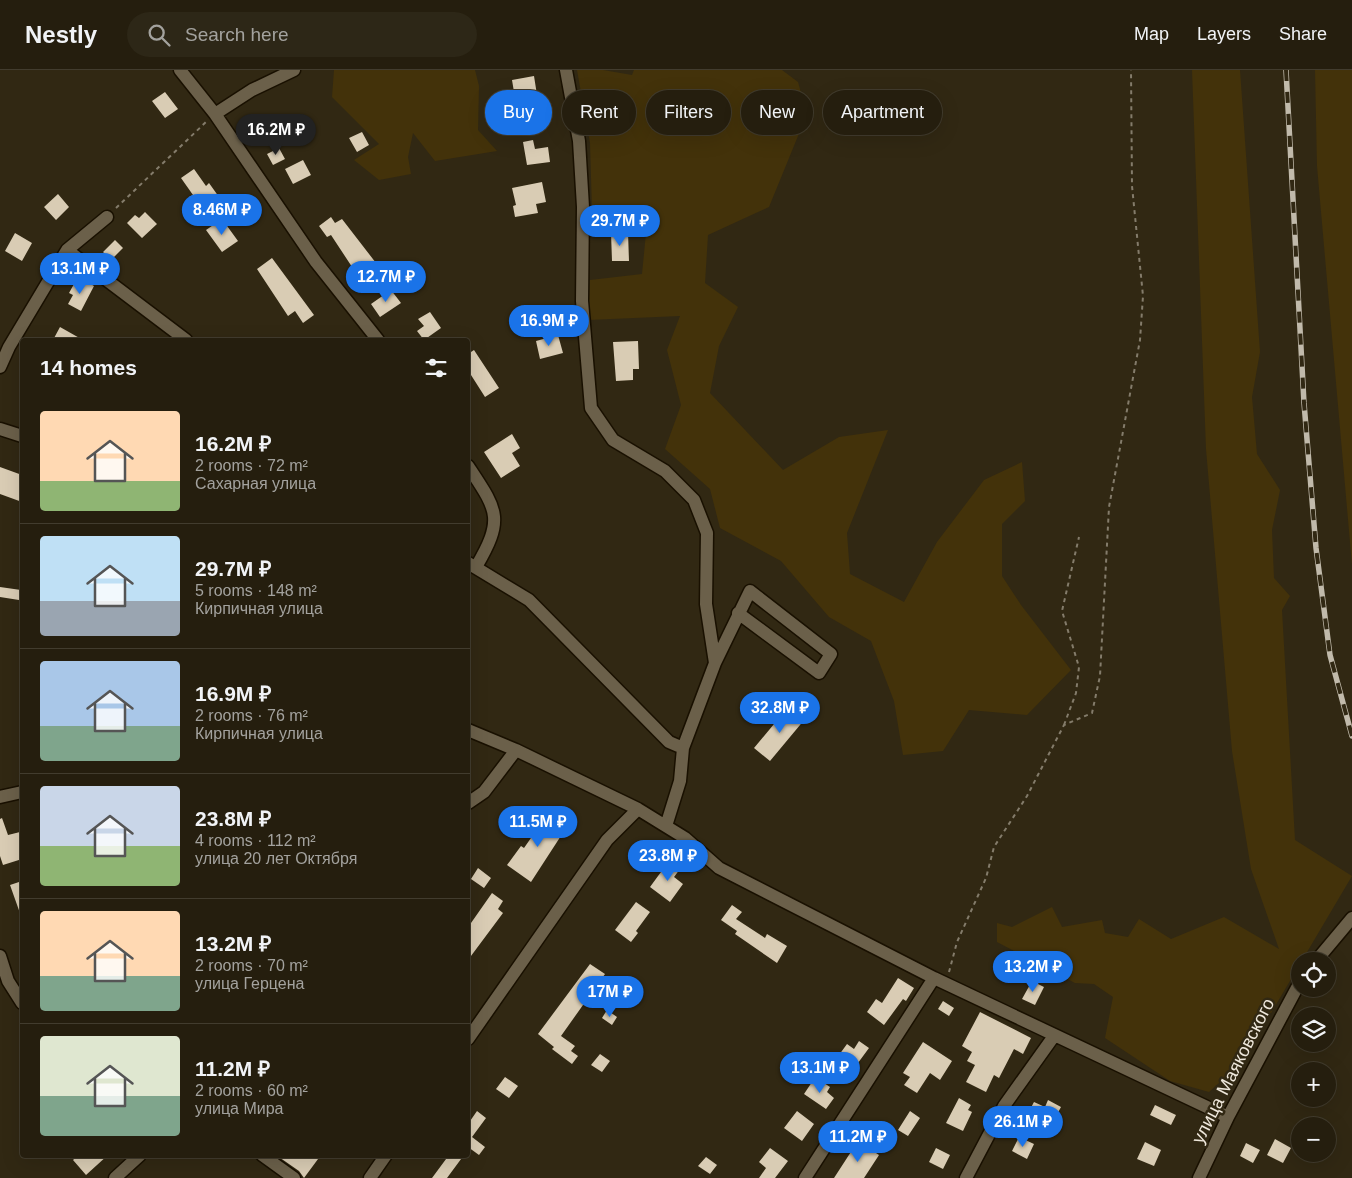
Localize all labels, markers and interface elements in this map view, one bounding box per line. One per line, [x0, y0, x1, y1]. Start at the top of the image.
search box [127, 12, 477, 57]
text: Nestly [25, 21, 97, 48]
icon: search [145, 21, 173, 49]
text: Search here [185, 24, 289, 45]
text: Map [1134, 24, 1169, 44]
text: Layers [1197, 24, 1251, 44]
text: Share [1279, 24, 1327, 44]
chip: Buy [485, 90, 552, 135]
chip: Rent [562, 90, 636, 135]
chip: Filters [646, 90, 731, 135]
chip: New [741, 90, 813, 135]
chip: Apartment [823, 90, 942, 135]
pin: 16.2M ₽ [230, 114, 322, 156]
text: 16.2M ₽ [247, 121, 305, 138]
pin: 8.46M ₽ [176, 194, 268, 236]
text: 8.46M ₽ [193, 201, 251, 218]
pin: 29.7M ₽ [574, 204, 666, 247]
text: 29.7M ₽ [591, 212, 649, 229]
pin: 13.1M ₽ [34, 252, 126, 295]
text: 13.1M ₽ [51, 260, 109, 277]
pin: 12.7M ₽ [340, 260, 432, 303]
text: 12.7M ₽ [357, 268, 415, 285]
pin: 16.9M ₽ [503, 304, 595, 347]
text: 16.9M ₽ [520, 312, 578, 329]
icon: filters [422, 354, 450, 382]
text: 14 homes [40, 356, 137, 379]
icon: home [80, 431, 140, 491]
text: 16.2M ₽ [195, 432, 271, 455]
text: 2 rooms · 72 m² [195, 457, 308, 474]
text: Сахарная улица [195, 475, 316, 492]
icon: home [80, 556, 140, 616]
text: 29.7M ₽ [195, 557, 271, 580]
text: 5 rooms · 148 m² [195, 582, 317, 599]
text: Кирпичная улица [195, 600, 323, 617]
icon: home [80, 681, 140, 741]
text: 16.9M ₽ [195, 682, 271, 705]
pin: 32.8M ₽ [734, 692, 826, 734]
text: 32.8M ₽ [751, 699, 809, 716]
text: 2 rooms · 76 m² [195, 707, 308, 724]
text: Кирпичная улица [195, 725, 323, 742]
icon: home [80, 806, 140, 866]
pin: 11.5M ₽ [492, 806, 584, 848]
text: 23.8M ₽ [195, 807, 271, 830]
text: 11.5M ₽ [509, 813, 567, 830]
text: 4 rooms · 112 m² [195, 832, 316, 849]
pin: 23.8M ₽ [622, 840, 714, 882]
text: 23.8M ₽ [639, 847, 697, 864]
text: улица 20 лет Октября [195, 850, 357, 867]
icon: home [80, 931, 140, 991]
text: 13.2M ₽ [195, 932, 271, 955]
pin: 13.2M ₽ [987, 950, 1079, 993]
map controls [1291, 952, 1336, 1162]
button: locate [1291, 952, 1336, 997]
text: 2 rooms · 70 m² [195, 957, 308, 974]
text: 13.2M ₽ [1004, 958, 1062, 975]
text: улица Герцена [195, 975, 304, 992]
pin: 17M ₽ [575, 976, 645, 1018]
text: 17M ₽ [588, 983, 632, 1000]
street label: улица Маяковского [1188, 995, 1278, 1147]
button: layers [1291, 1007, 1336, 1052]
pin: 13.1M ₽ [774, 1052, 866, 1094]
icon: home [80, 1056, 140, 1116]
text: 11.2M ₽ [195, 1057, 270, 1080]
text: 13.1M ₽ [791, 1059, 849, 1076]
button: + [1291, 1062, 1336, 1107]
text: 2 rooms · 60 m² [195, 1082, 308, 1099]
text: улица Мира [195, 1100, 284, 1117]
pin: 26.1M ₽ [977, 1106, 1069, 1148]
text: 26.1M ₽ [994, 1113, 1052, 1130]
button: − [1291, 1117, 1336, 1162]
pin: 11.2M ₽ [812, 1120, 904, 1163]
text: 11.2M ₽ [829, 1128, 887, 1145]

